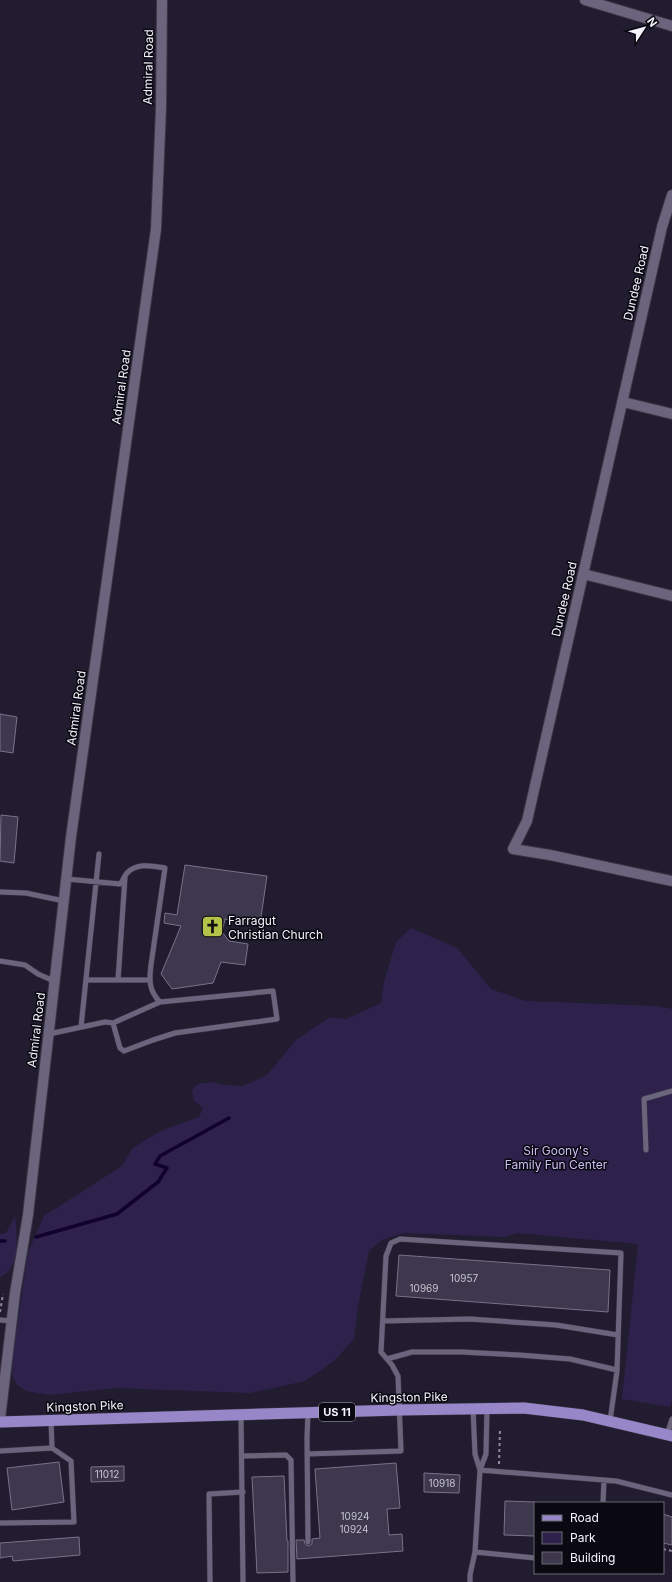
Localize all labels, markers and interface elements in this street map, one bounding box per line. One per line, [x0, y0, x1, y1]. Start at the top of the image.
north arrow [624, 8, 664, 48]
text: N [644, 15, 660, 30]
street label: Admiral Road [140, 29, 156, 105]
street label: Dundee Road [620, 244, 652, 322]
street label: Admiral Road [108, 349, 134, 425]
street label: Dundee Road [548, 560, 580, 638]
street label: Admiral Road [63, 670, 89, 746]
place label: Farragut Christian Church [228, 913, 323, 942]
church icon: Farragut Christian Church [199, 914, 225, 940]
street label: Admiral Road [24, 992, 48, 1068]
park label: Sir Goony's Family Fun Center [505, 1143, 608, 1172]
house number: 10957 [450, 1272, 478, 1284]
house number: 10969 [410, 1282, 438, 1294]
street label: Kingston Pike [370, 1389, 448, 1405]
street label: Kingston Pike [46, 1397, 124, 1415]
road number: US 11 [319, 1403, 355, 1421]
house number: 11012 [95, 1468, 119, 1480]
house number: 10918 [429, 1477, 455, 1489]
legend [534, 1502, 664, 1574]
house number: 10924 [341, 1510, 369, 1522]
text: Road [570, 1510, 599, 1525]
house number: 10924 [340, 1523, 368, 1535]
text: Park [570, 1530, 596, 1545]
text: Building [570, 1550, 615, 1565]

